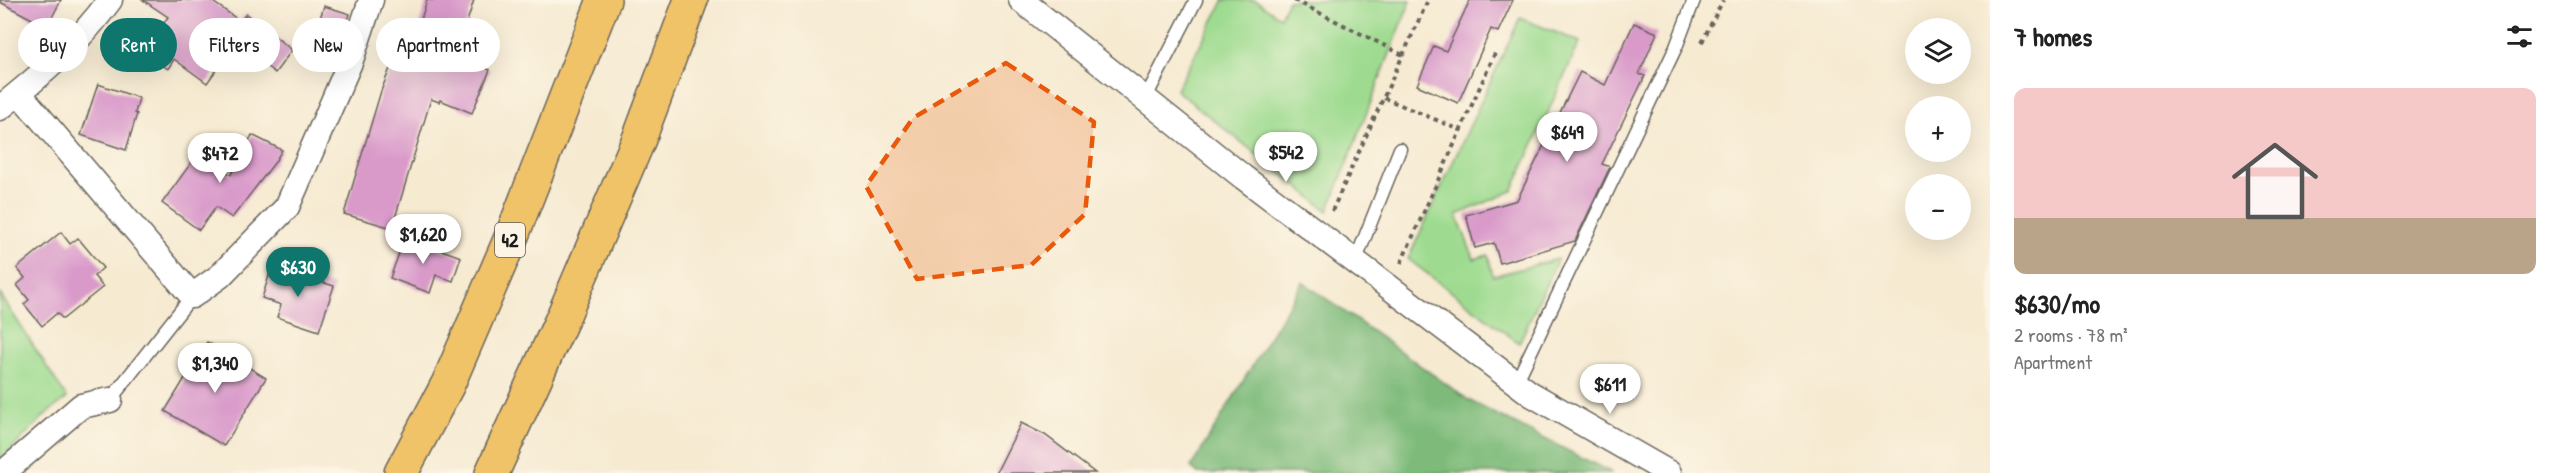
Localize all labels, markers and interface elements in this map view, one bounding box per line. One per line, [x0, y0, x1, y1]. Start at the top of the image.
chip: Buy [18, 18, 88, 72]
chip: Rent [100, 18, 177, 72]
chip: Filters [189, 18, 280, 72]
chip: New [292, 18, 364, 72]
chip: Apartment [376, 18, 500, 72]
map controls [1905, 18, 1971, 240]
button: layers [1905, 18, 1971, 84]
text: 7 homes [2014, 19, 2092, 54]
icon: filters [2503, 20, 2536, 53]
button: + [1905, 96, 1971, 162]
pin: $649 [1531, 112, 1603, 163]
text: $649 [1551, 118, 1583, 145]
icon: home [2221, 127, 2329, 235]
pin: $542 [1250, 132, 1322, 183]
pin: $472 [184, 133, 256, 184]
text: $542 [1268, 138, 1304, 165]
text: $472 [202, 139, 238, 166]
button: − [1905, 174, 1971, 240]
pin: $1,620 [374, 214, 472, 265]
text: $1,620 [399, 220, 447, 247]
road number: 42 [495, 223, 525, 257]
pin: $630 [262, 247, 334, 298]
text: $630 [280, 253, 316, 280]
text: $630/mo [2014, 286, 2100, 321]
text: 2 rooms · 78 m² [2014, 321, 2128, 348]
pin: $1,340 [166, 343, 264, 394]
text: Apartment [2014, 348, 2092, 375]
text: $1,340 [192, 349, 238, 376]
pin: $611 [1574, 364, 1646, 415]
text: $611 [1594, 370, 1626, 397]

